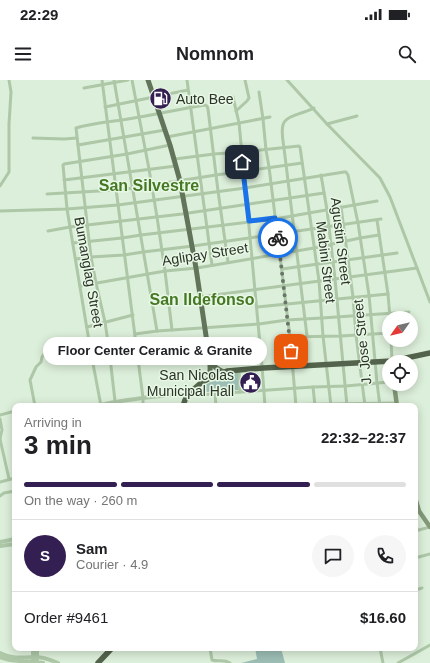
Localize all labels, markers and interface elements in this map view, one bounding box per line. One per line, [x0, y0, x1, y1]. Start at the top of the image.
text: 22:29 [20, 6, 58, 23]
icon: menu [12, 43, 34, 65]
icon: search [396, 43, 418, 65]
text: Nomnom [176, 44, 254, 64]
fuel station icon: Auto Bee [148, 86, 174, 112]
place label: Auto Bee [176, 91, 234, 107]
pin [225, 145, 259, 179]
icon: home [231, 151, 253, 173]
district label: San Silvestre [99, 177, 199, 194]
street label: Agustin Street [328, 196, 354, 286]
street label: Bumanglag Street [71, 215, 107, 329]
courier [258, 218, 298, 258]
street label: Mabini Street [313, 220, 339, 304]
icon: bike [267, 227, 289, 249]
street label: Aglipay Street [161, 239, 249, 269]
district label: San Ildefonso [150, 291, 255, 308]
street label: J. Jose Street [350, 298, 374, 385]
north arrow [382, 311, 418, 347]
map controls [382, 311, 418, 391]
pin [274, 334, 308, 368]
callout: Floor Center Ceramic & Granite [43, 337, 267, 365]
icon: bag [280, 340, 302, 362]
text: Floor Center Ceramic & Granite [58, 343, 252, 358]
button: locate [382, 355, 418, 391]
place label: San Nicolas Municipal Hall [147, 367, 234, 399]
public building icon: San Nicolas Municipal Hall [237, 370, 263, 396]
text: Arriving in [24, 415, 82, 430]
text: 22:32–22:37 [321, 429, 406, 446]
text: 3 min [24, 430, 92, 460]
text: On the way · 260 m [24, 493, 137, 508]
button: chat [312, 535, 354, 577]
button: phone [364, 535, 406, 577]
text: Sam [76, 540, 108, 557]
text: S [40, 547, 50, 564]
text: Courier · 4.9 [76, 557, 148, 572]
text: Order #9461 [24, 609, 108, 626]
text: $16.60 [360, 609, 406, 626]

